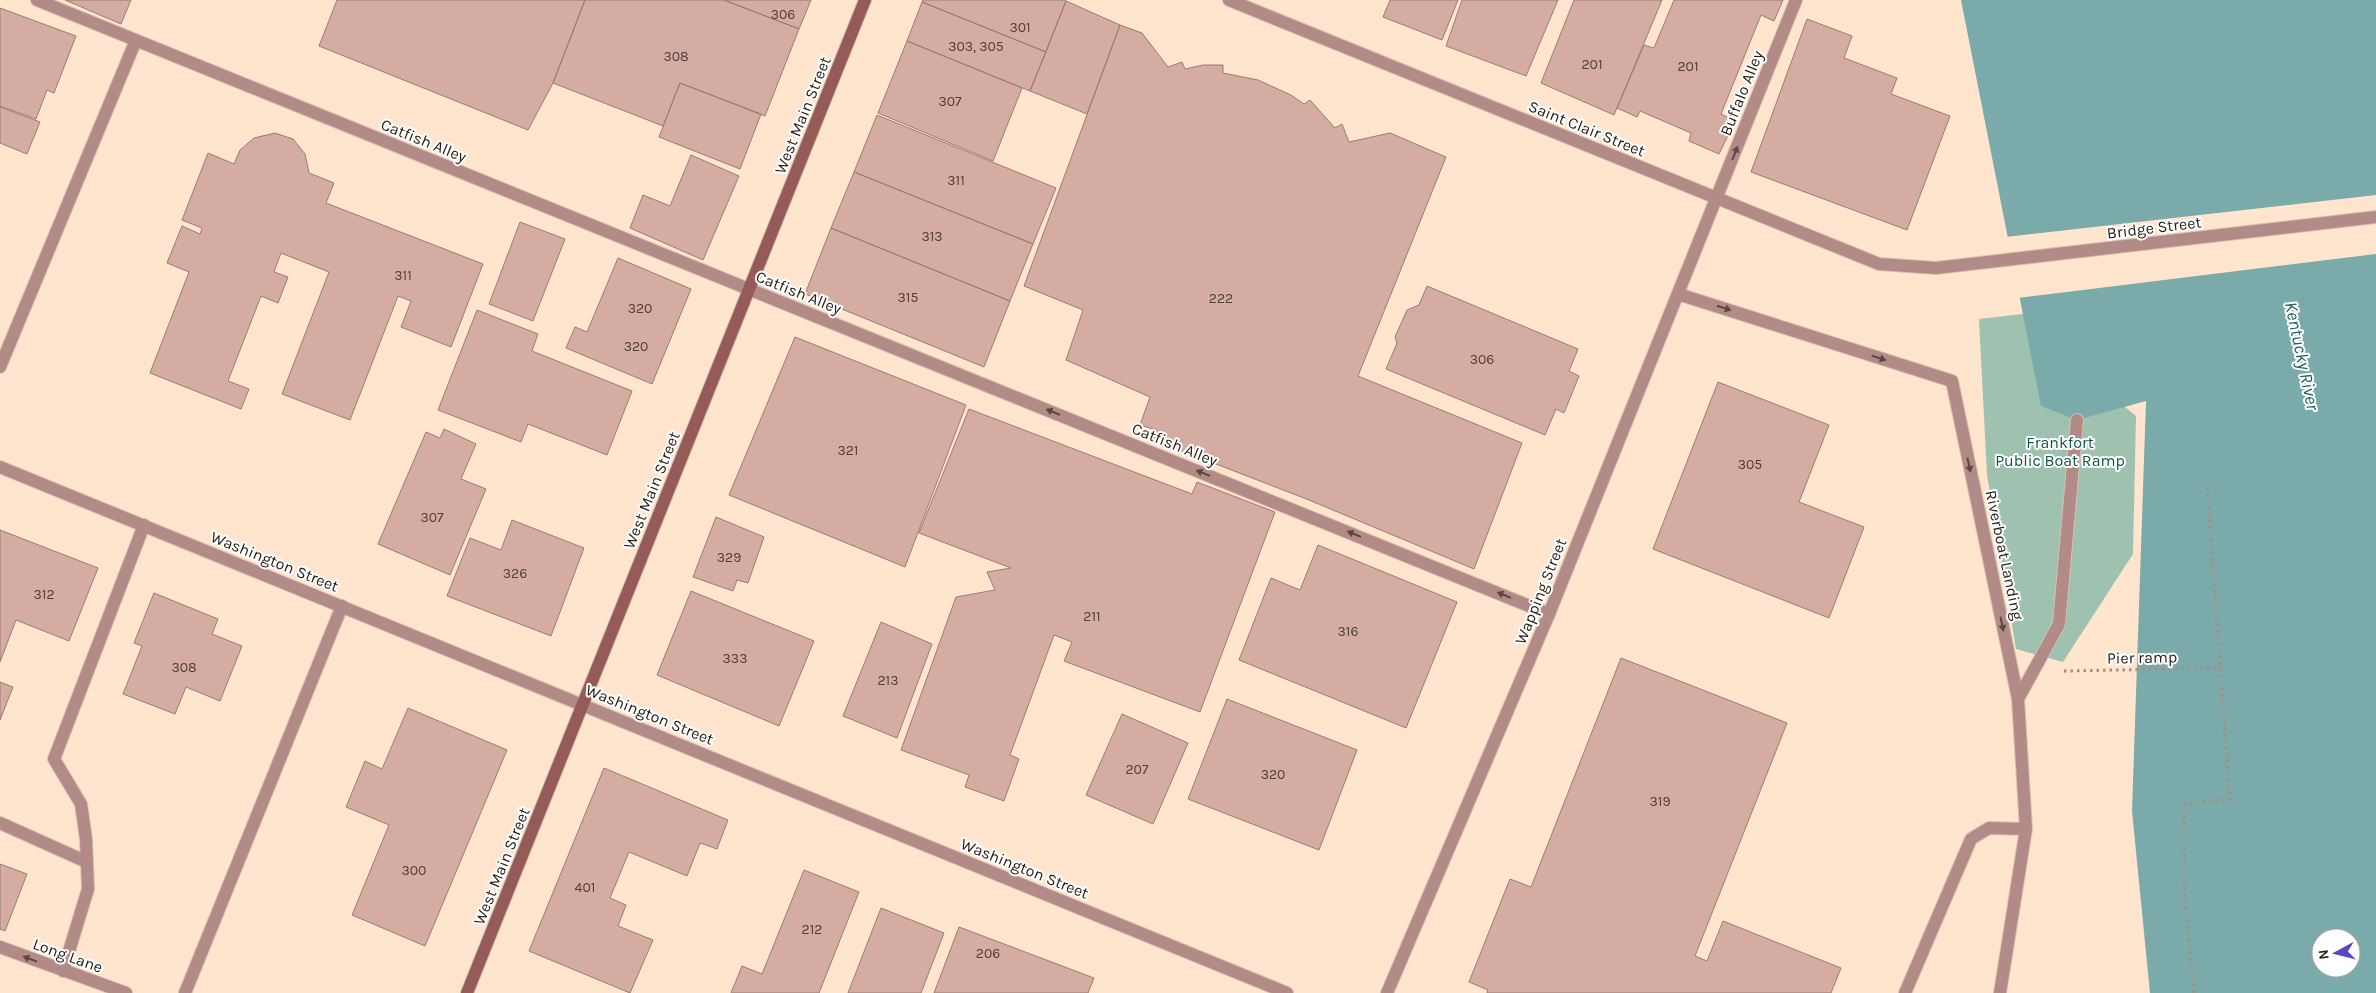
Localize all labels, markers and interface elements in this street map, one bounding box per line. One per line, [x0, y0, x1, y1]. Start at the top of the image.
house number: 306 [771, 6, 795, 23]
house number: 301 [1009, 19, 1031, 36]
house number: 303, 305 [948, 38, 1004, 55]
street label: Buffalo Alley [1716, 47, 1767, 139]
house number: 308 [663, 48, 689, 65]
street label: West Main Street [770, 54, 835, 177]
house number: 201 [1581, 56, 1603, 73]
house number: 201 [1677, 58, 1699, 75]
house number: 307 [938, 93, 962, 110]
street label: Saint Clair Street [1526, 96, 1648, 161]
street label: Catfish Alley [378, 115, 470, 166]
one-way arrow [1731, 146, 1739, 160]
house number: 311 [947, 172, 965, 189]
street label: Bridge Street [2106, 212, 2202, 243]
house number: 313 [921, 228, 943, 245]
house number: 311 [394, 267, 412, 284]
street label: Catfish Alley [753, 267, 845, 318]
house number: 315 [898, 289, 918, 306]
house number: 222 [1209, 290, 1233, 307]
house number: 320 [628, 300, 652, 317]
water label: Kentucky River [2280, 300, 2324, 413]
one-way arrow [1717, 305, 1732, 313]
house number: 320 [624, 338, 648, 355]
house number: 306 [1470, 351, 1494, 368]
one-way arrow [1872, 354, 1887, 362]
one-way arrow [1045, 408, 1060, 415]
street label: Catfish Alley [1129, 419, 1221, 470]
street label: West Main Street [619, 429, 684, 552]
park label: Frankfort Public Boat Ramp [1995, 433, 2125, 470]
house number: 321 [837, 442, 859, 459]
house number: 305 [1738, 456, 1762, 473]
one-way arrow [1966, 457, 1974, 473]
one-way arrow [1195, 469, 1210, 477]
street label: Riverboat Landing [1981, 488, 2028, 622]
house number: 307 [420, 509, 444, 526]
street label: Washington Street [208, 527, 342, 596]
one-way arrow [1347, 530, 1361, 538]
street label: Wapping Street [1511, 535, 1570, 647]
house number: 329 [717, 549, 741, 566]
house number: 326 [503, 565, 527, 582]
house number: 312 [33, 586, 55, 603]
one-way arrow [1497, 591, 1511, 599]
house number: 211 [1083, 608, 1101, 625]
one-way arrow [1998, 617, 2006, 632]
house number: 316 [1338, 623, 1358, 640]
street label: Pier ramp [2107, 647, 2177, 668]
house number: 333 [723, 650, 747, 667]
house number: 308 [171, 659, 197, 676]
house number: 213 [877, 672, 899, 689]
street label: Washington Street [583, 680, 717, 749]
house number: 207 [1126, 761, 1149, 778]
house number: 320 [1261, 766, 1285, 783]
house number: 319 [1649, 793, 1671, 810]
street label: West Main Street [469, 805, 534, 928]
street label: Washington Street [958, 834, 1092, 903]
house number: 300 [402, 862, 426, 879]
house number: 401 [575, 879, 595, 896]
house number: 212 [802, 921, 822, 938]
north arrow [2311, 928, 2361, 978]
street label: Long Lane [30, 934, 105, 977]
house number: 206 [976, 945, 1000, 962]
text: N [2315, 949, 2333, 961]
one-way arrow [23, 954, 37, 962]

